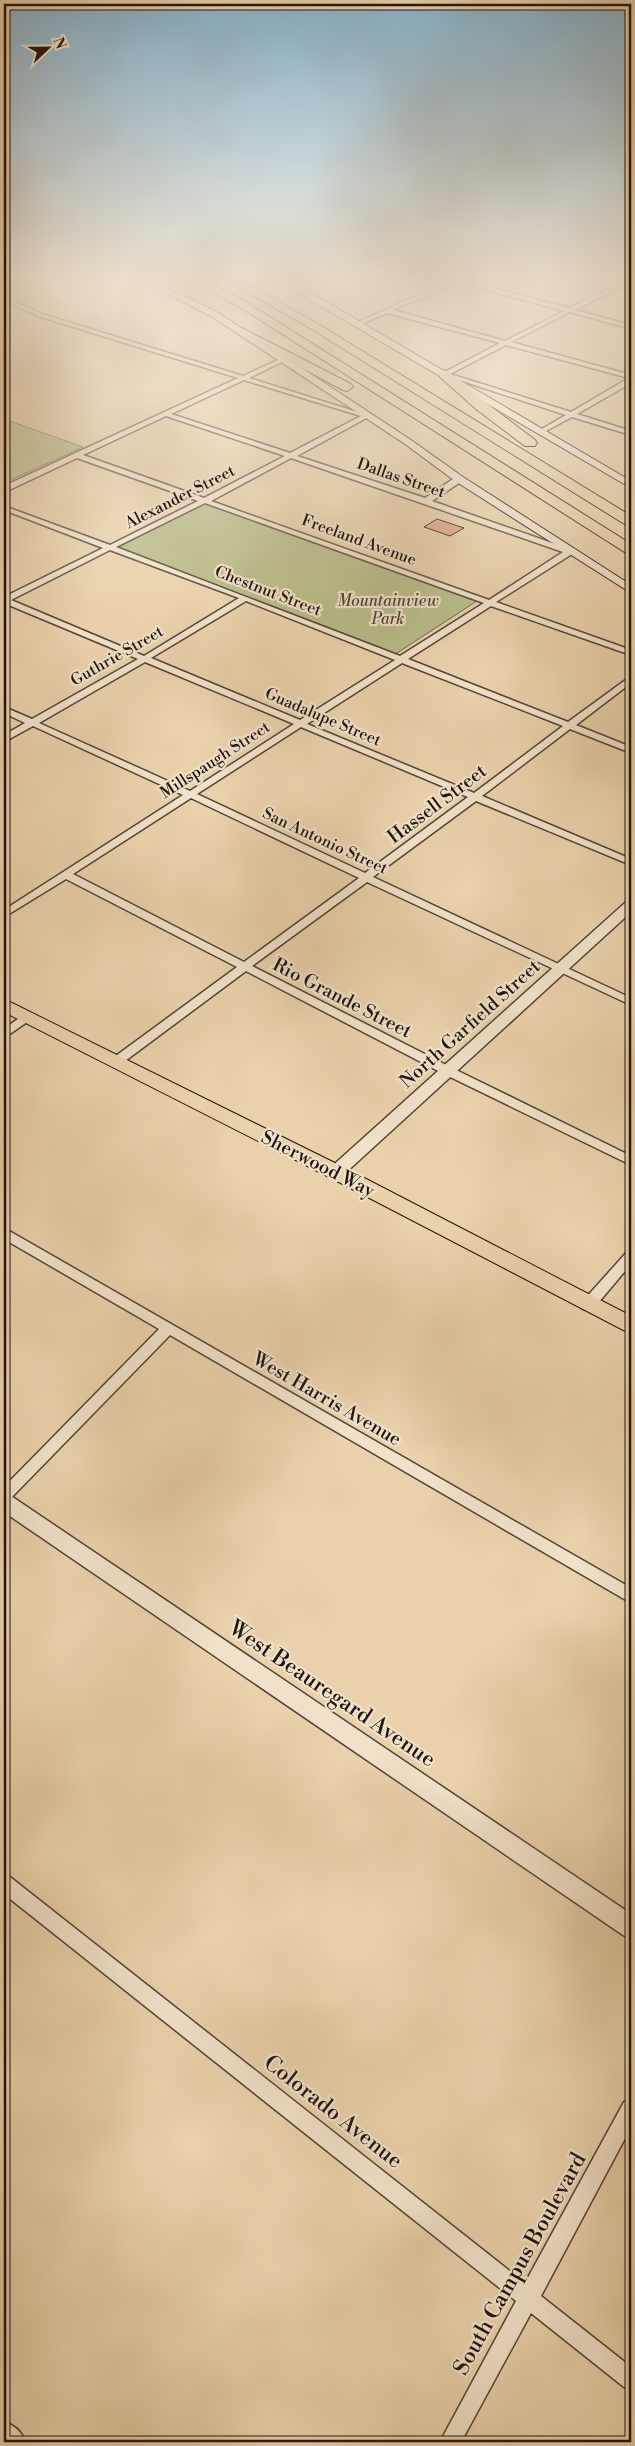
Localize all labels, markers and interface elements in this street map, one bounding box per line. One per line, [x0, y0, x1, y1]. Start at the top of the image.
north arrow [22, 22, 72, 72]
text: N [49, 35, 70, 52]
street label: Dallas Street [354, 454, 448, 503]
street label: Alexander Street [121, 461, 239, 534]
street label: Freeland Avenue [299, 510, 419, 570]
street label: Chestnut Street [212, 562, 324, 621]
park label: Mountainview Park [337, 591, 439, 629]
street label: Guthrie Street [67, 621, 167, 691]
street label: Guadalupe Street [262, 684, 384, 751]
street label: Millspaugh Street [156, 717, 274, 803]
street label: Hassell Street [383, 759, 491, 849]
street label: San Antonio Street [259, 803, 391, 879]
street label: Rio Grande Street [268, 953, 416, 1044]
street label: North Garfield Street [395, 954, 545, 1093]
street label: Sherwood Way [257, 1125, 380, 1203]
street label: West Harris Avenue [247, 1346, 406, 1451]
street label: West Beauregard Avenue [223, 1614, 441, 1773]
street label: Colorado Avenue [258, 2049, 408, 2175]
street label: South Campus Boulevard [448, 2148, 593, 2380]

